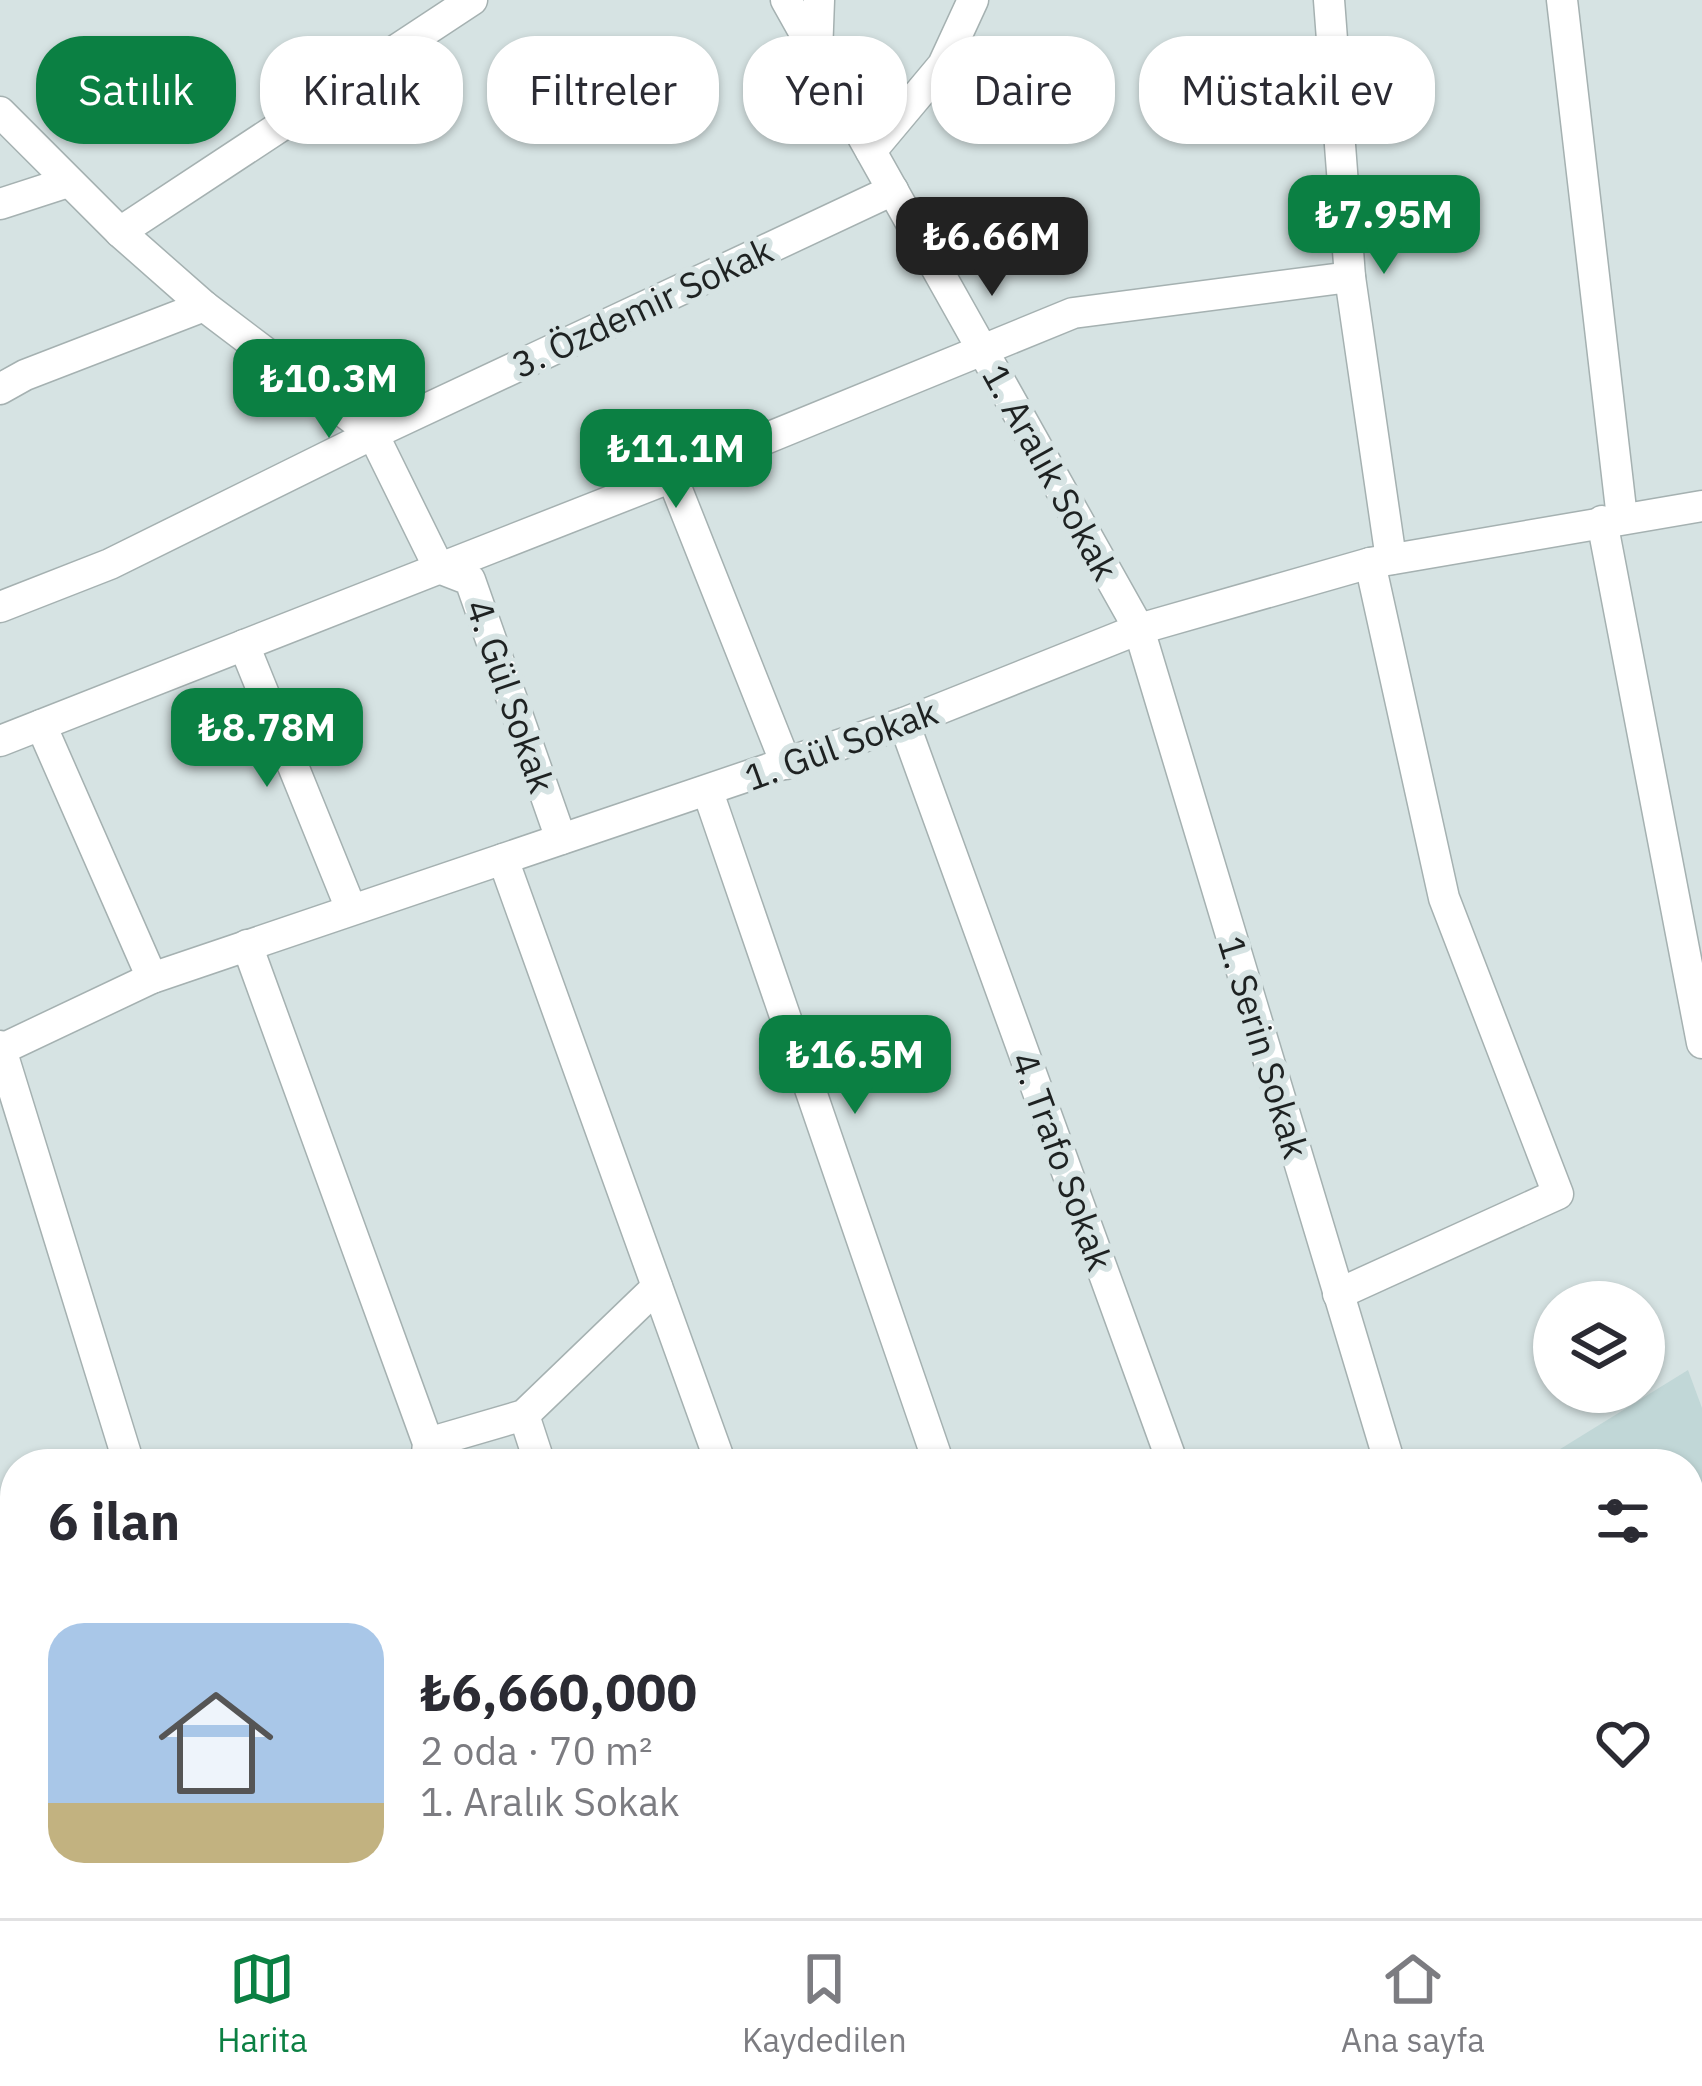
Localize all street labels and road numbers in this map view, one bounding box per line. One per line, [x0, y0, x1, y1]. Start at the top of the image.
street label: 3. Özdemir Sokak [504, 226, 780, 388]
street label: 1. Aralık Sokak [972, 356, 1130, 588]
street label: 4. Gül Sokak [456, 593, 566, 799]
street label: 1. Gül Sokak [738, 687, 944, 801]
street label: 1. Serin Sokak [1208, 930, 1320, 1164]
street label: 4. Trafo Sokak [1002, 1045, 1124, 1277]

